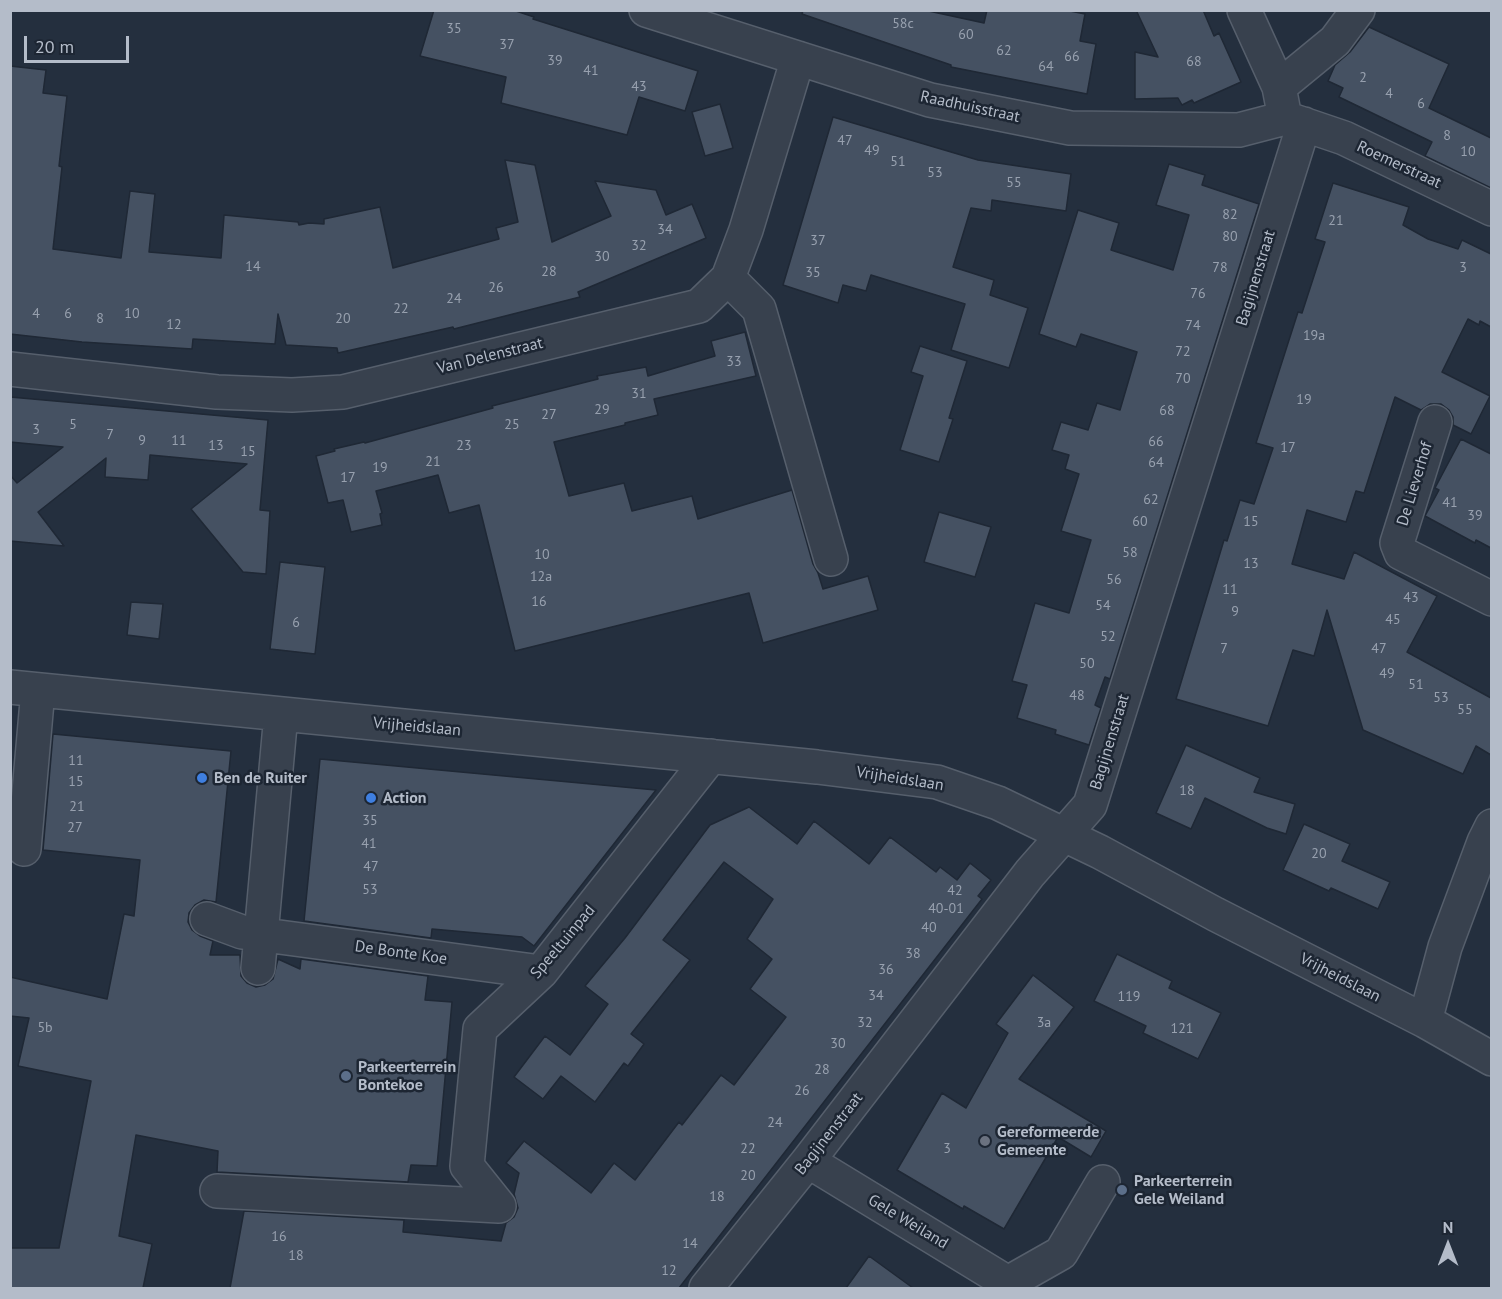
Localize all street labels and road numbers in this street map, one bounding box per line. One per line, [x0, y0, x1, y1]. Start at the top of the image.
street label: Raadhuisstraat [919, 87, 1021, 127]
street label: Roemerstraat [1354, 137, 1444, 193]
street label: Bagijnenstraat [1232, 228, 1280, 328]
street label: Van Delenstraat [435, 334, 545, 378]
street label: De Lieverhof [1393, 440, 1437, 528]
street label: Bagijnenstraat [1086, 692, 1134, 792]
street label: Vrijheidslaan [372, 714, 462, 740]
street label: Vrijheidslaan [855, 763, 945, 795]
street label: Speeltuinpad [527, 901, 599, 983]
street label: De Bonte Koe [354, 937, 448, 969]
street label: Vrijheidslaan [1296, 949, 1384, 1007]
street label: Bagijnenstraat [791, 1089, 867, 1179]
street label: Gele Weiland [865, 1191, 951, 1253]

